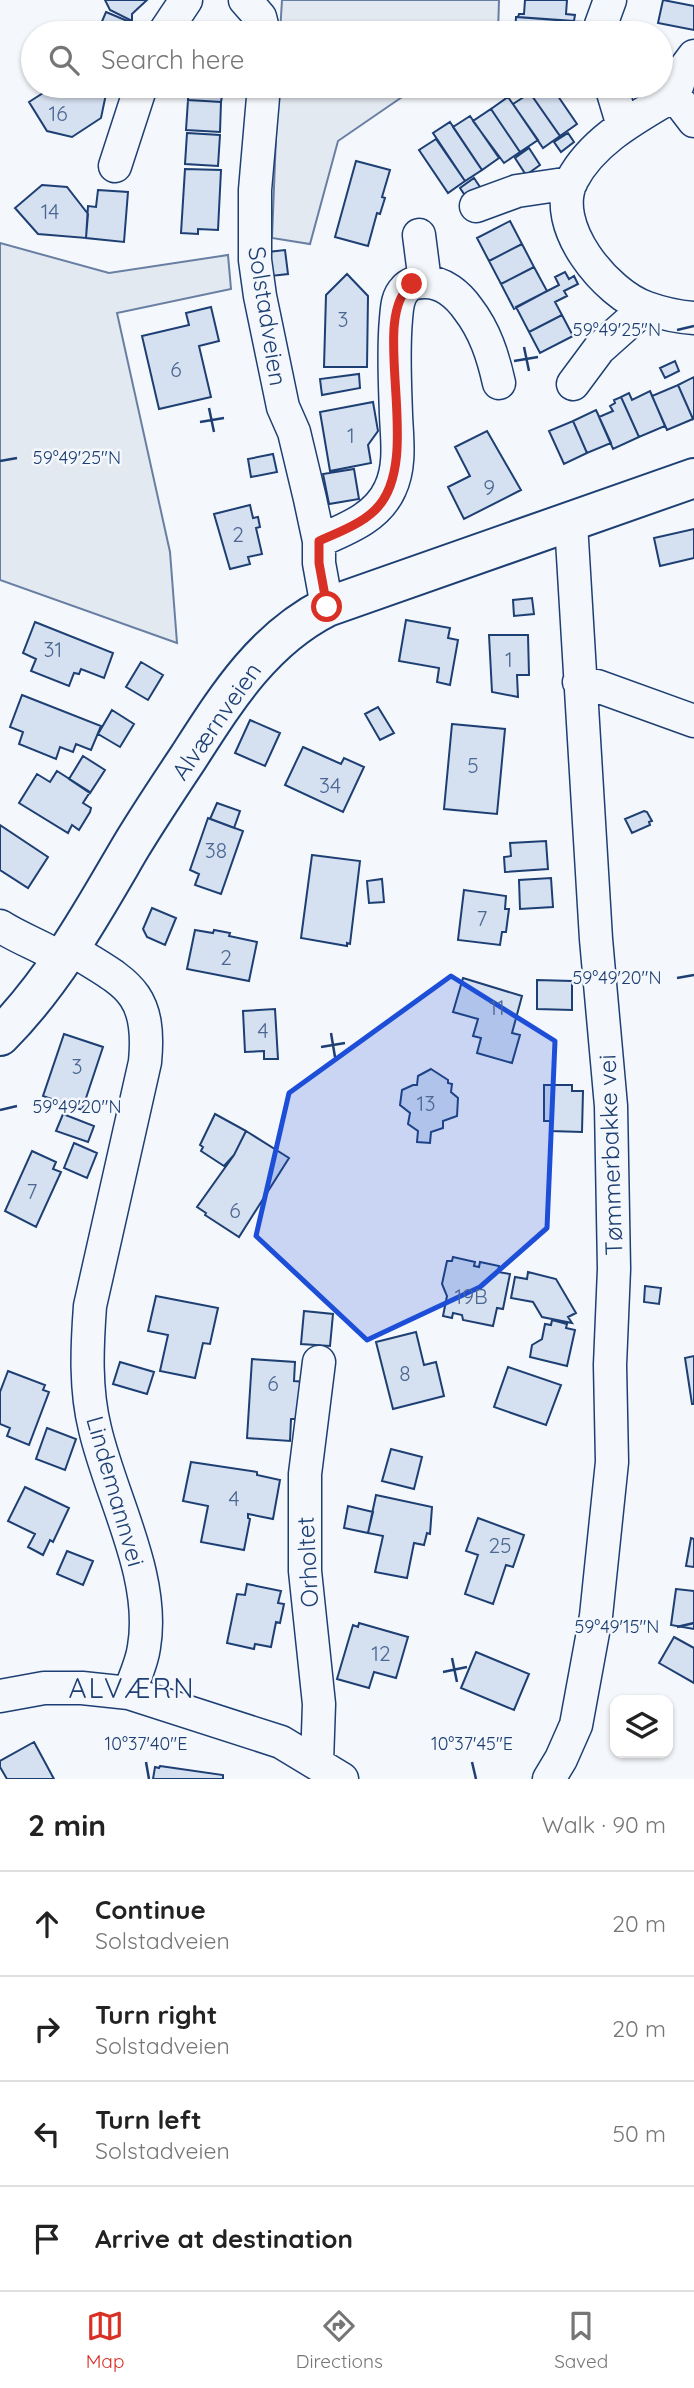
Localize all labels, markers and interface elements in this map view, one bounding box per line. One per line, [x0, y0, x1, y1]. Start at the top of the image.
search box [21, 21, 673, 98]
icon: search [45, 41, 83, 79]
text: Search here [101, 43, 245, 76]
house number: 16 [48, 100, 68, 126]
house number: 14 [41, 198, 59, 224]
street label: Solstadveien [242, 244, 294, 388]
route end [396, 268, 427, 299]
house number: 3 [337, 306, 349, 332]
text: 59°49'25"N [573, 318, 661, 341]
house number: 6 [170, 356, 182, 382]
house number: 1 [347, 422, 355, 448]
text: 59°49'25"N [33, 446, 121, 469]
house number: 9 [483, 474, 495, 500]
house number: 2 [232, 521, 244, 547]
route start [311, 591, 342, 622]
house number: 31 [44, 636, 62, 662]
house number: 1 [505, 646, 513, 672]
street label: Alværnveien [165, 656, 267, 786]
house number: 5 [467, 752, 479, 778]
house number: 34 [319, 772, 341, 798]
house number: 38 [205, 837, 227, 863]
house number: 7 [477, 905, 488, 931]
house number: 2 [220, 944, 232, 970]
text: 59°49'20"N [572, 966, 662, 989]
house number: 11 [489, 994, 505, 1020]
house number: 4 [257, 1017, 269, 1043]
house number: 3 [71, 1053, 83, 1079]
street label: Tømmerbakke vei [592, 1054, 628, 1256]
house number: 13 [417, 1090, 435, 1116]
text: 59°49'20"N [32, 1095, 122, 1118]
house number: 7 [27, 1178, 38, 1204]
house number: 6 [229, 1197, 241, 1223]
house number: 19B [454, 1283, 488, 1309]
house number: 8 [399, 1360, 411, 1386]
house number: 6 [267, 1370, 279, 1396]
street label: Lindemannvei [80, 1412, 152, 1570]
house number: 4 [228, 1485, 240, 1511]
street label: Orholtet [290, 1516, 324, 1608]
house number: 25 [488, 1532, 512, 1558]
text: 59°49'15"N [575, 1615, 659, 1638]
house number: 12 [371, 1640, 391, 1666]
district label: ALVÆRN [68, 1670, 196, 1705]
map controls [610, 1695, 673, 1758]
button: layers [610, 1695, 673, 1758]
text: 10°37'40"E [105, 1732, 187, 1755]
text: 10°37'45"E [431, 1732, 513, 1755]
text: 2 min [28, 1806, 106, 1844]
text: Walk · 90 m [542, 1810, 666, 1839]
text: Continue [95, 1893, 206, 1926]
icon: ahead [28, 1905, 66, 1943]
text: 20 m [612, 1909, 666, 1938]
text: Solstadveien [95, 1926, 230, 1955]
text: Turn right [95, 1998, 217, 2031]
icon: right [28, 2010, 66, 2048]
text: 20 m [612, 2014, 666, 2043]
text: Solstadveien [95, 2031, 230, 2060]
text: Turn left [95, 2103, 202, 2136]
icon: left [28, 2115, 66, 2153]
text: 50 m [613, 2119, 666, 2148]
text: Solstadveien [95, 2136, 230, 2165]
icon: arrive [28, 2220, 66, 2258]
text: Arrive at destination [95, 2222, 353, 2255]
tab: Map [86, 2307, 124, 2373]
tab: Directions [296, 2307, 383, 2373]
tab: Saved [554, 2307, 608, 2373]

